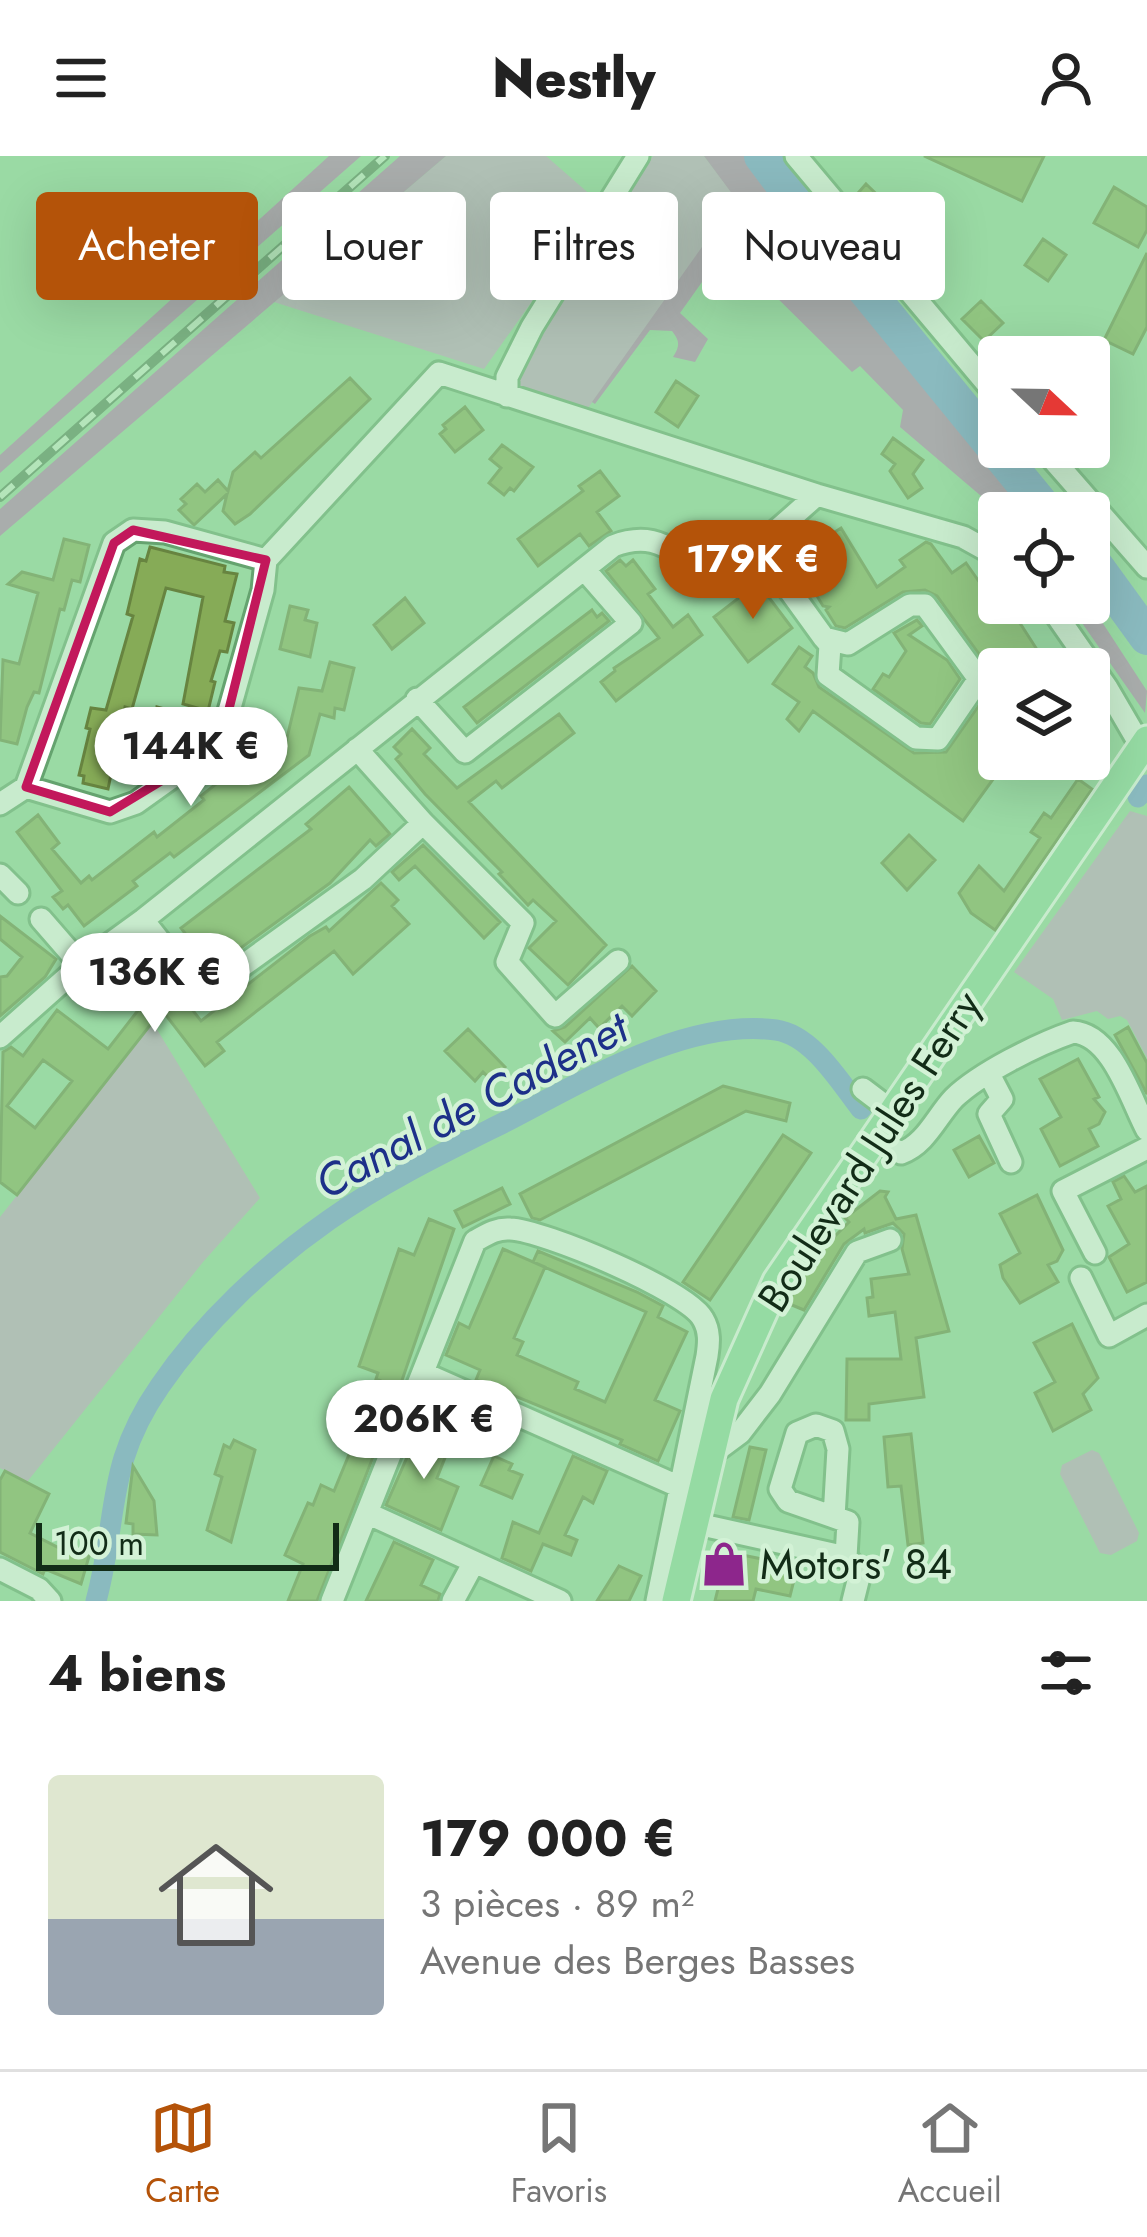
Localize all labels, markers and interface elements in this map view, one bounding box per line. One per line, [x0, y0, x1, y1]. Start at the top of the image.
text: Nestly [492, 39, 655, 117]
icon: menu [48, 45, 114, 111]
icon: person [1033, 45, 1099, 111]
chip: Acheter [36, 192, 258, 300]
chip: Louer [282, 192, 466, 300]
chip: Filtres [490, 192, 678, 300]
chip: Nouveau [702, 192, 945, 300]
north arrow [978, 336, 1110, 468]
map controls [978, 336, 1110, 780]
button: locate [978, 492, 1110, 624]
pin: 179K € [655, 520, 851, 622]
text: 179K € [686, 530, 820, 587]
button: layers [978, 648, 1110, 780]
pin: 144K € [93, 707, 289, 809]
text: 144K € [122, 717, 260, 774]
pin: 136K € [57, 933, 253, 1035]
text: 136K € [88, 943, 222, 1000]
street label: Boulevard Jules Ferry [743, 978, 996, 1324]
water label: Canal de Cadenet [304, 995, 641, 1215]
pin: 206K € [326, 1380, 522, 1482]
text: 206K € [353, 1390, 495, 1447]
scale bar [36, 1517, 339, 1570]
text: 100 m [54, 1520, 144, 1567]
place label: Motors' 84 [760, 1534, 952, 1595]
shop icon: Motors' 84 [699, 1539, 749, 1589]
text: 4 biens [48, 1636, 226, 1710]
icon: filters [1033, 1640, 1099, 1706]
text: 179 000 € [420, 1801, 676, 1875]
icon: home [144, 1823, 288, 1967]
text: 3 pièces · 89 m² [420, 1875, 694, 1932]
text: Avenue des Berges Basses [420, 1932, 855, 1989]
tab: Carte [145, 2095, 220, 2214]
tab: Favoris [511, 2095, 607, 2214]
tab: Accueil [898, 2095, 1002, 2214]

